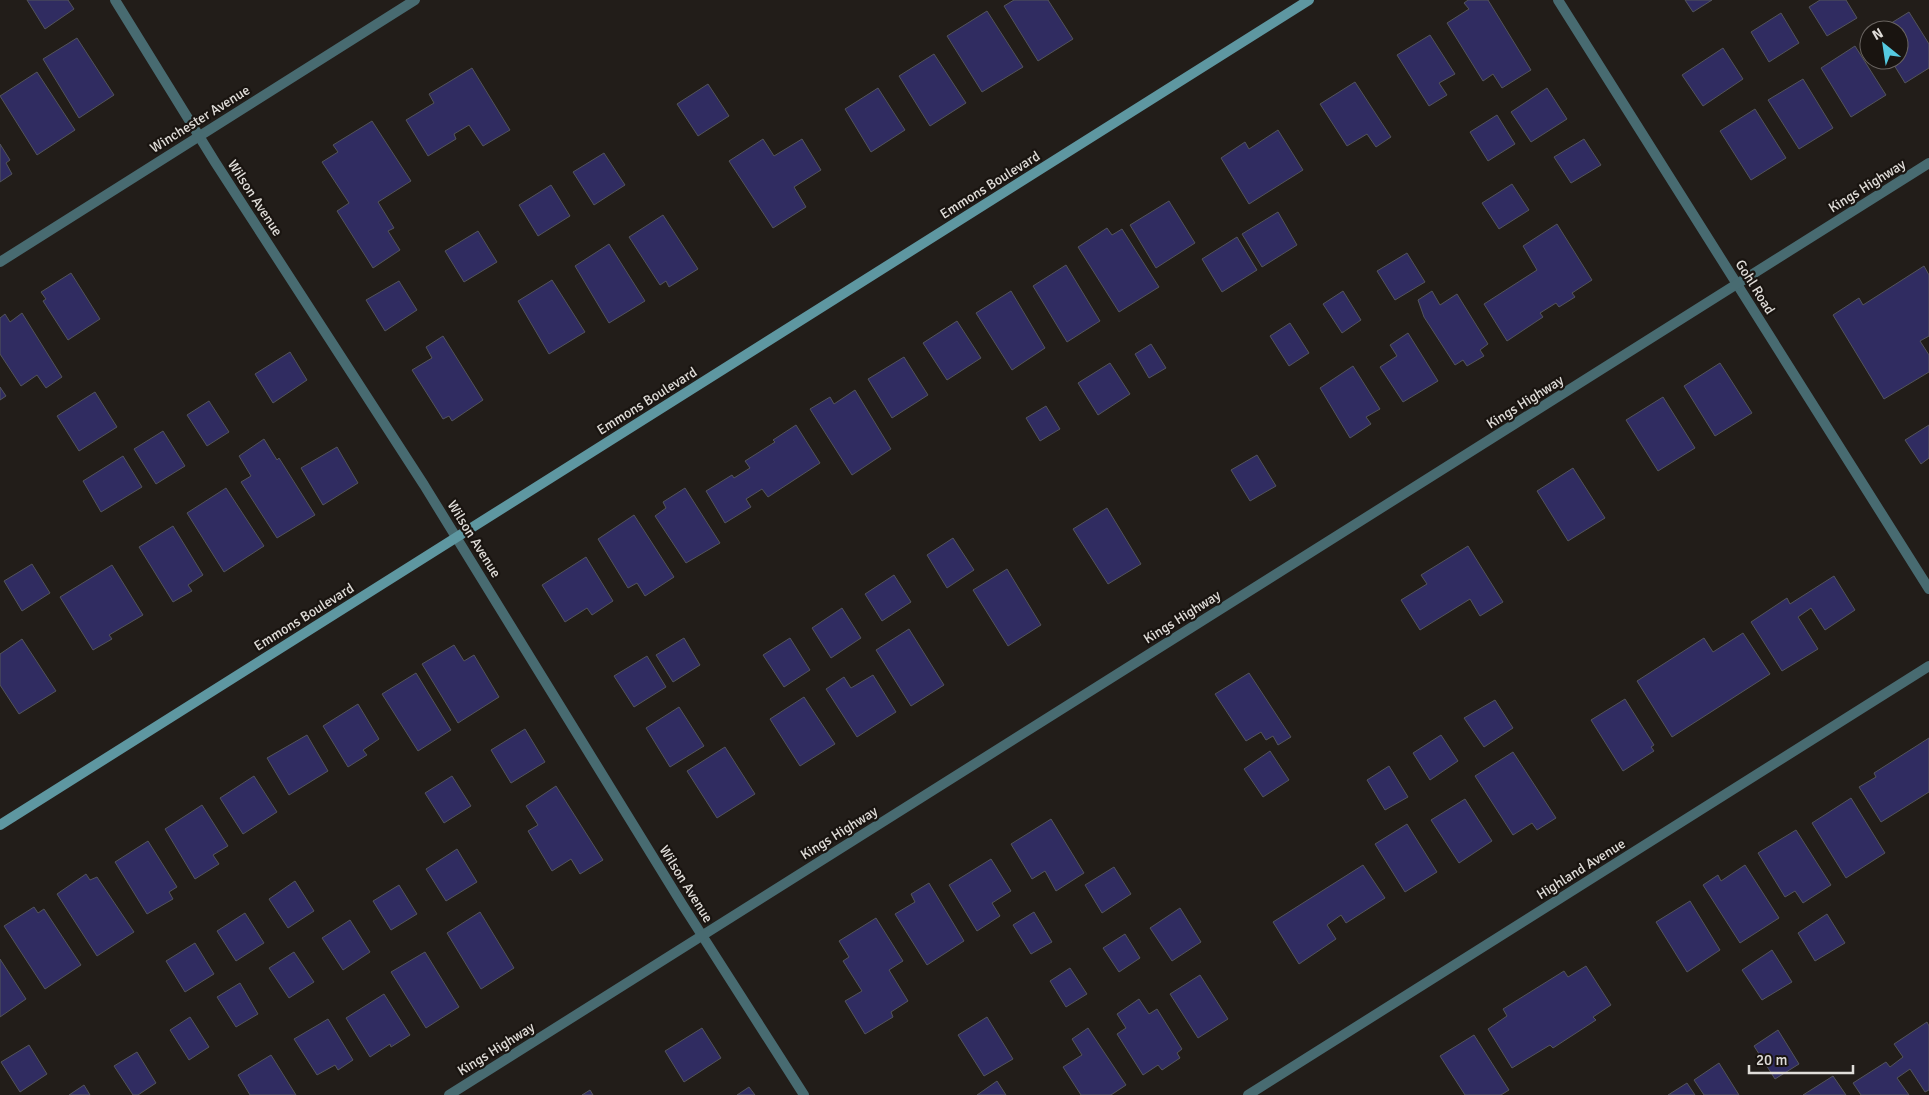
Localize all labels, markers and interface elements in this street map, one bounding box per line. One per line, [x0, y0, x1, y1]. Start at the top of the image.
north arrow [1859, 20, 1909, 70]
text: N [1869, 24, 1886, 44]
street label: Winchester Avenue [147, 81, 253, 157]
street label: Emmons Boulevard [937, 147, 1043, 223]
street label: Kings Highway [1825, 155, 1909, 216]
street label: Wilson Avenue [224, 157, 286, 239]
street label: Gohl Road [1732, 257, 1778, 317]
street label: Emmons Boulevard [594, 363, 700, 439]
street label: Kings Highway [1483, 371, 1567, 432]
street label: Wilson Avenue [444, 497, 504, 581]
street label: Emmons Boulevard [251, 579, 357, 655]
street label: Kings Highway [1140, 586, 1224, 647]
street label: Kings Highway [797, 802, 881, 863]
street label: Highland Avenue [1533, 835, 1629, 903]
street label: Wilson Avenue [656, 842, 716, 926]
street label: Kings Highway [454, 1018, 538, 1079]
scale bar [1749, 1042, 1853, 1074]
text: 20 m [1756, 1051, 1787, 1069]

